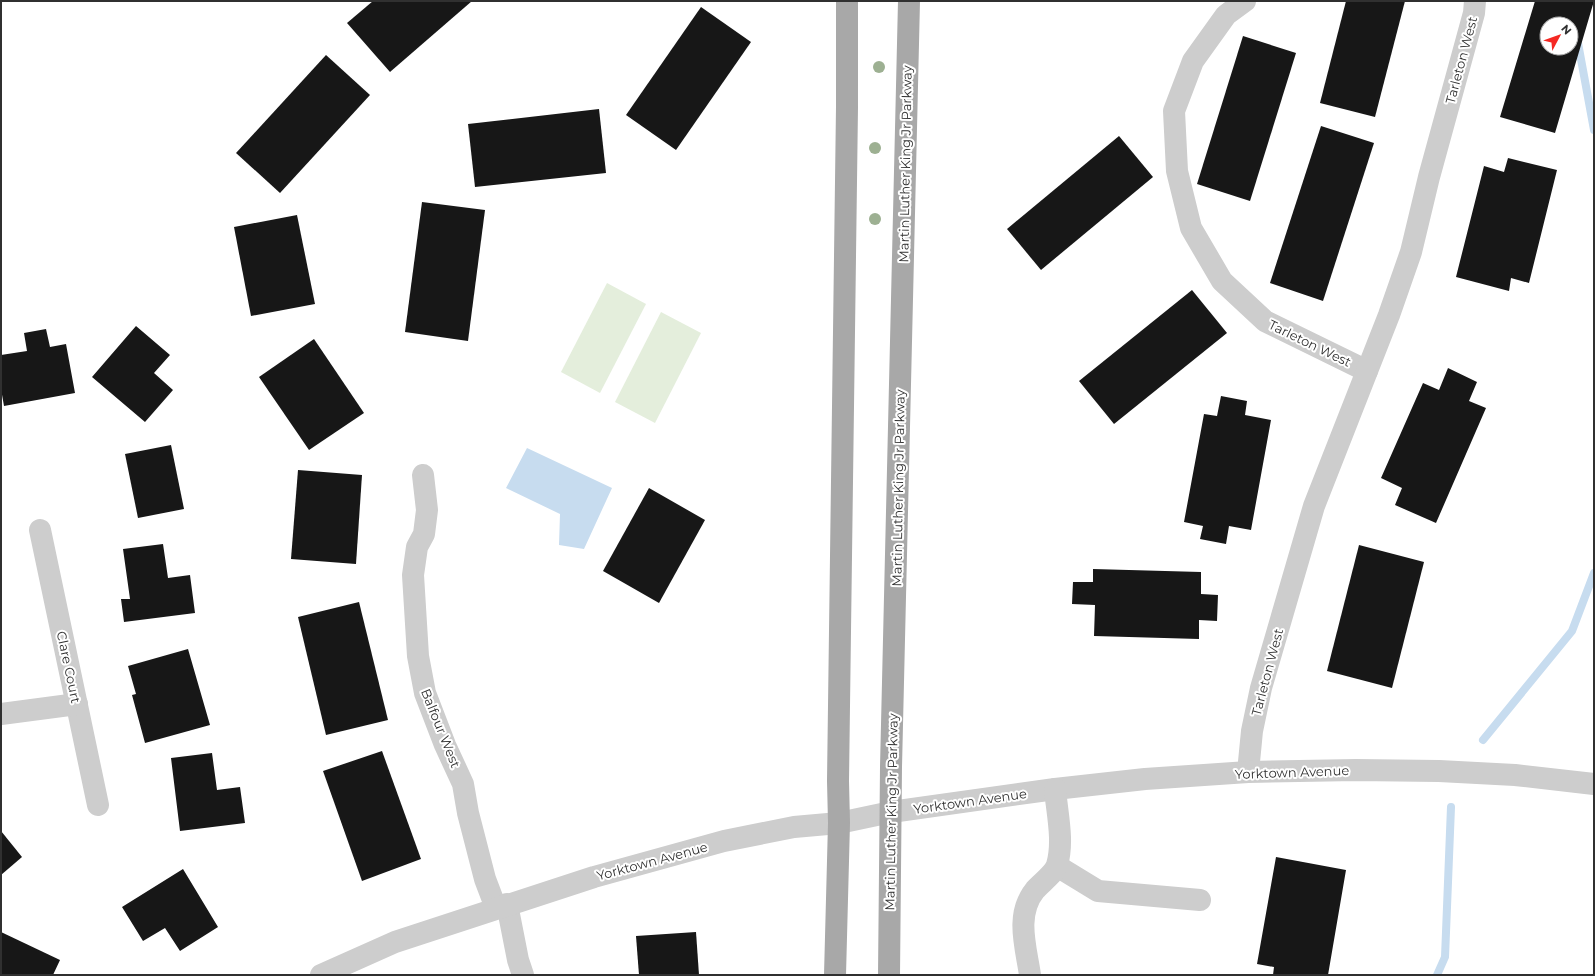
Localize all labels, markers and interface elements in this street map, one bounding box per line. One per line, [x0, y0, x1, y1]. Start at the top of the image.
street label: Tarleton West [1442, 15, 1480, 105]
north arrow [1539, 16, 1579, 56]
text: N [1558, 21, 1575, 37]
street label: Martin Luther King Jr Parkway [895, 64, 915, 263]
street label: Tarleton West [1266, 316, 1354, 370]
street label: Martin Luther King Jr Parkway [888, 388, 908, 587]
street label: Tarleton West [1248, 627, 1286, 717]
street label: Clare Court [54, 630, 84, 704]
street label: Balfour West [418, 686, 464, 770]
street label: Martin Luther King Jr Parkway [881, 712, 901, 911]
street label: Yorktown Avenue [1235, 762, 1349, 782]
street label: Yorktown Avenue [912, 785, 1028, 817]
street label: Yorktown Avenue [595, 838, 709, 884]

